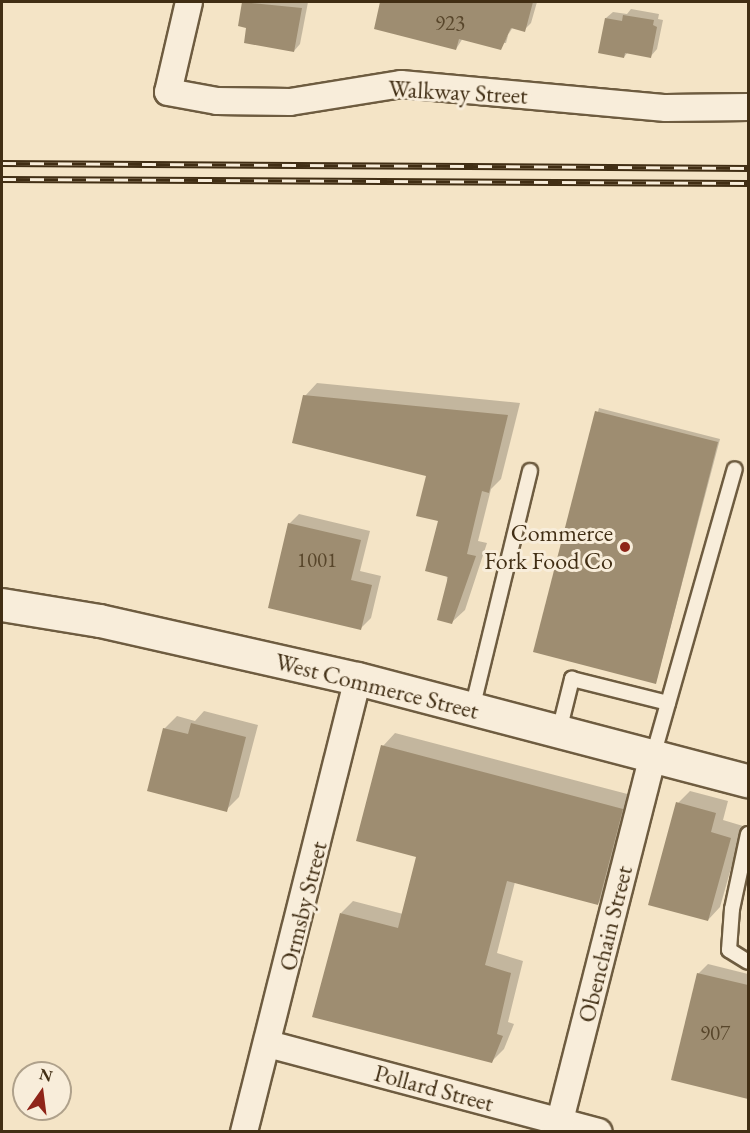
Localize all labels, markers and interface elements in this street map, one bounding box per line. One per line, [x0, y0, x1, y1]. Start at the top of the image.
house number: 923 [435, 10, 465, 36]
street label: Walkway Street [388, 74, 528, 110]
place label: Commerce Fork Food Co [484, 519, 613, 575]
marker: Commerce Fork Food Co [618, 540, 632, 554]
house number: 1001 [297, 547, 337, 573]
street label: West Commerce Street [272, 647, 482, 725]
street label: Ormsby Street [273, 838, 333, 974]
street label: Obenchain Street [572, 863, 638, 1025]
house number: 907 [700, 1020, 730, 1046]
street label: Pollard Street [371, 1058, 497, 1118]
north arrow [12, 1061, 72, 1121]
text: N [37, 1063, 55, 1087]

